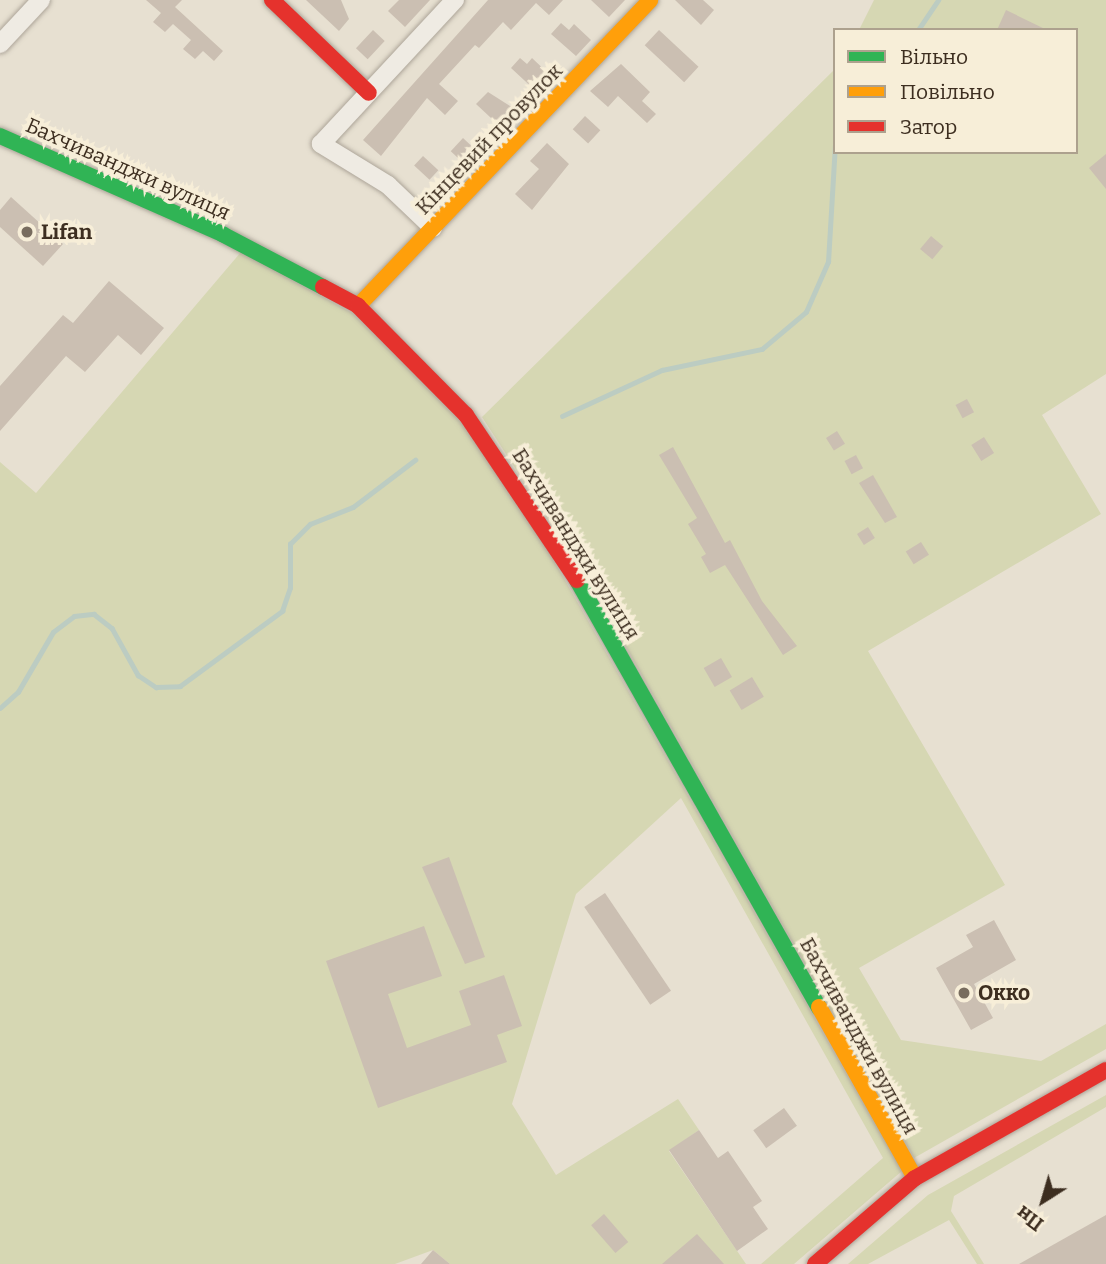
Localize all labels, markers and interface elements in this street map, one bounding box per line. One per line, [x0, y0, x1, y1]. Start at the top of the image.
legend [833, 28, 1078, 154]
text: Вільно [900, 44, 968, 70]
street label: Кінцевий провулок [410, 58, 568, 220]
text: Повільно [900, 79, 995, 105]
street label: Бахчиванджи вулиця [22, 113, 234, 225]
text: Затор [900, 114, 957, 140]
place label: Lifan [41, 219, 92, 245]
marker: Lifan [19, 224, 35, 240]
street label: Бахчиванджи вулиця [507, 444, 645, 644]
street label: Бахчиванджи вулиця [794, 933, 924, 1139]
place label: Окко [978, 980, 1030, 1006]
marker: Окко [956, 985, 972, 1001]
north arrow [1008, 1166, 1078, 1236]
text: Пн [1012, 1201, 1048, 1236]

